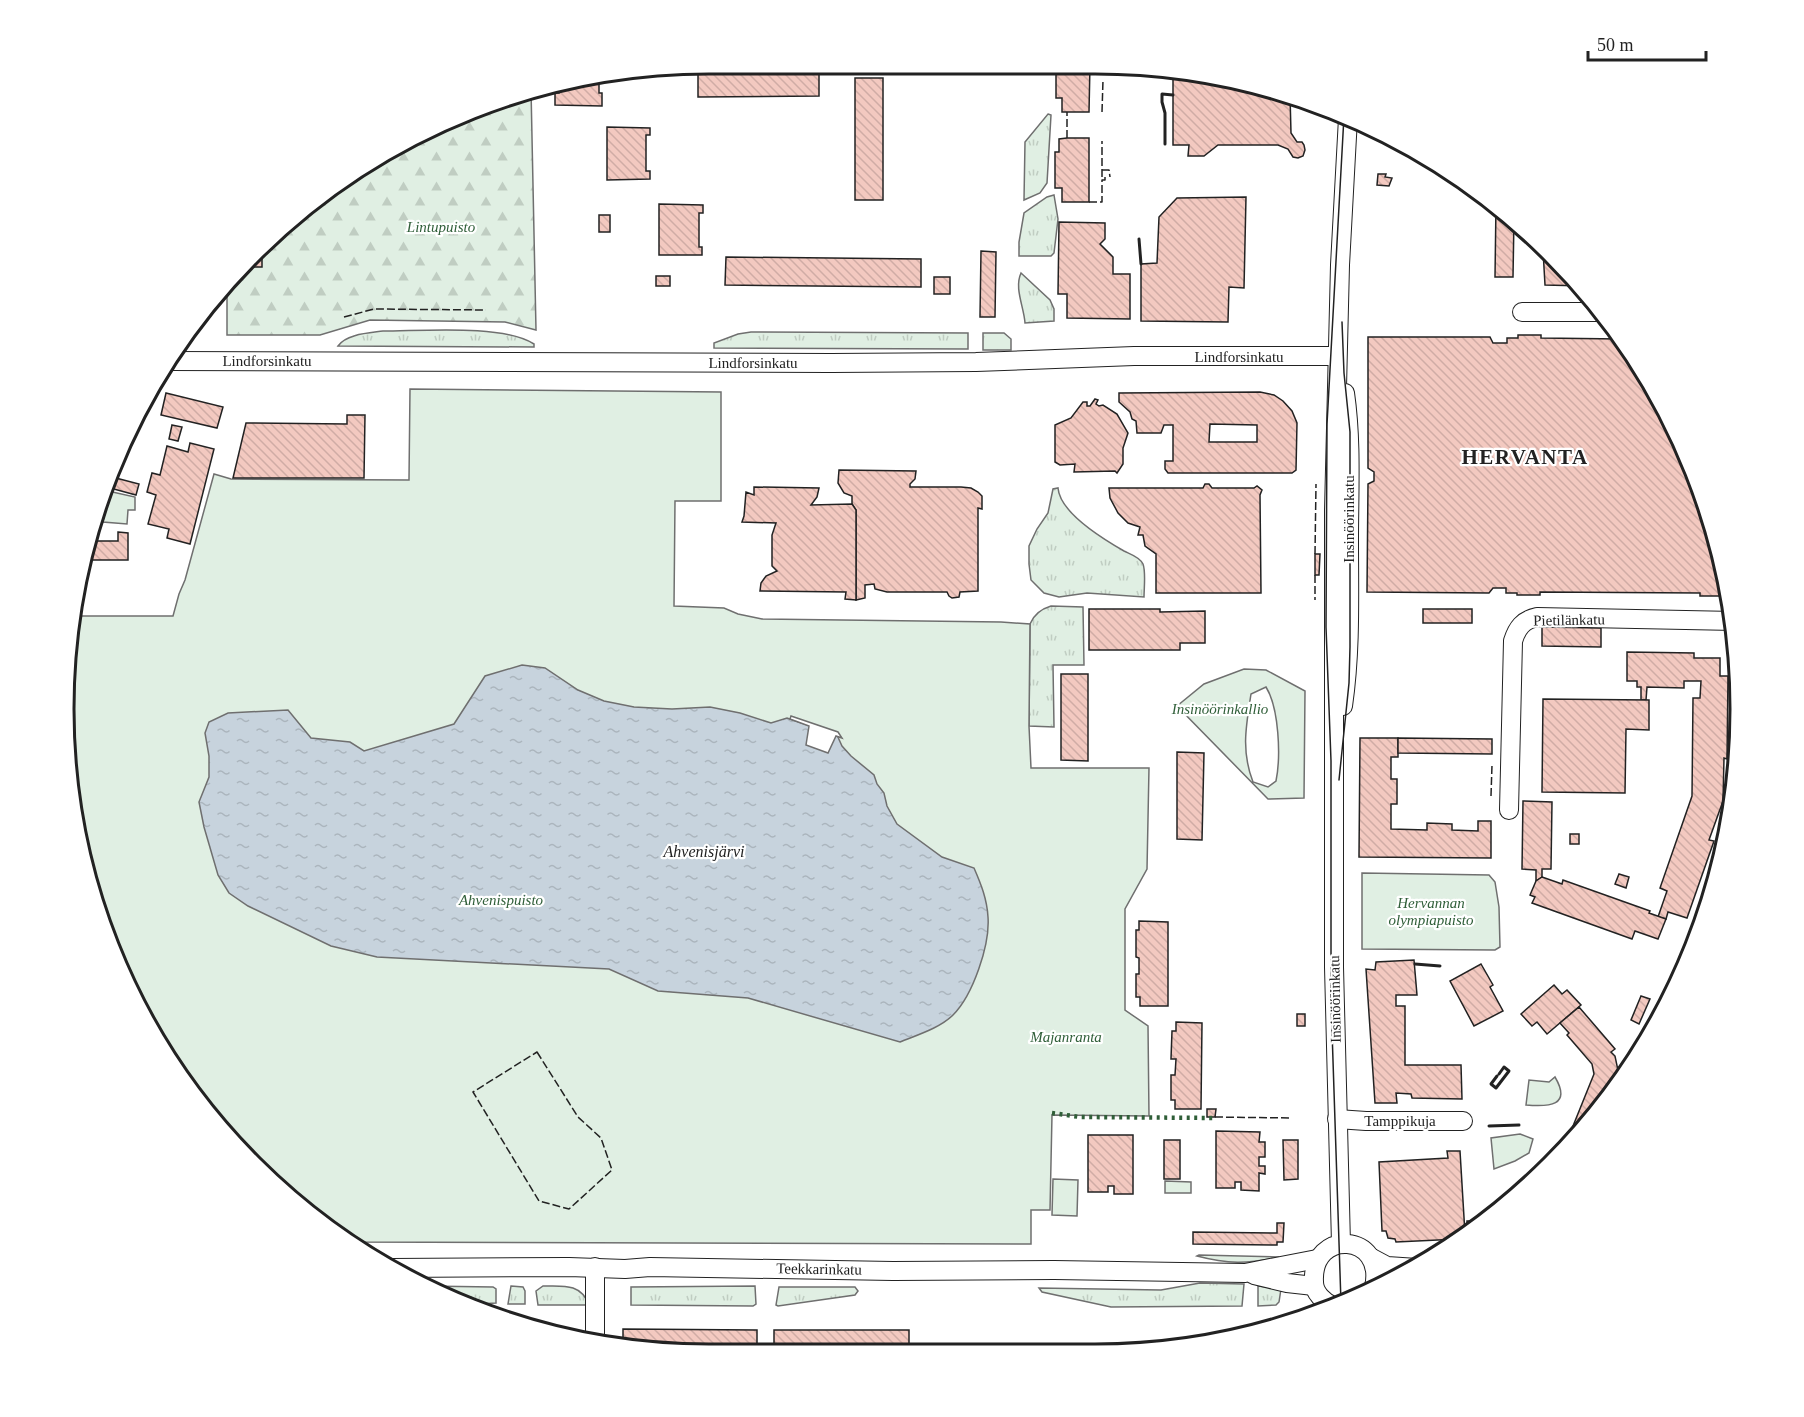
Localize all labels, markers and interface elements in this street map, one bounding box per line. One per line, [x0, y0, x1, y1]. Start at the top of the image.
scale bar [1588, 24, 1706, 62]
text: 50 m [1597, 35, 1634, 55]
park label: Lintupuisto [406, 219, 476, 235]
street label: Lindforsinkatu [1194, 349, 1284, 365]
street label: Lindforsinkatu [222, 353, 312, 369]
street label: Lindforsinkatu [708, 355, 798, 371]
district label: HERVANTA [1461, 445, 1589, 469]
street label: Insinöörinkatu [1341, 475, 1357, 563]
street label: Pietilänkatu [1533, 611, 1605, 629]
park label: Insinöörinkallio [1171, 701, 1269, 717]
water label: Ahvenisjärvi [663, 843, 744, 861]
park label: Ahvenispuisto [458, 892, 544, 908]
park label: Hervannan olympiapuisto [1389, 895, 1474, 928]
street label: Insinöörinkatu [1326, 955, 1344, 1043]
park label: Majanranta [1029, 1029, 1102, 1045]
street label: Tamppikuja [1364, 1113, 1436, 1129]
street label: Teekkarinkatu [776, 1260, 862, 1278]

